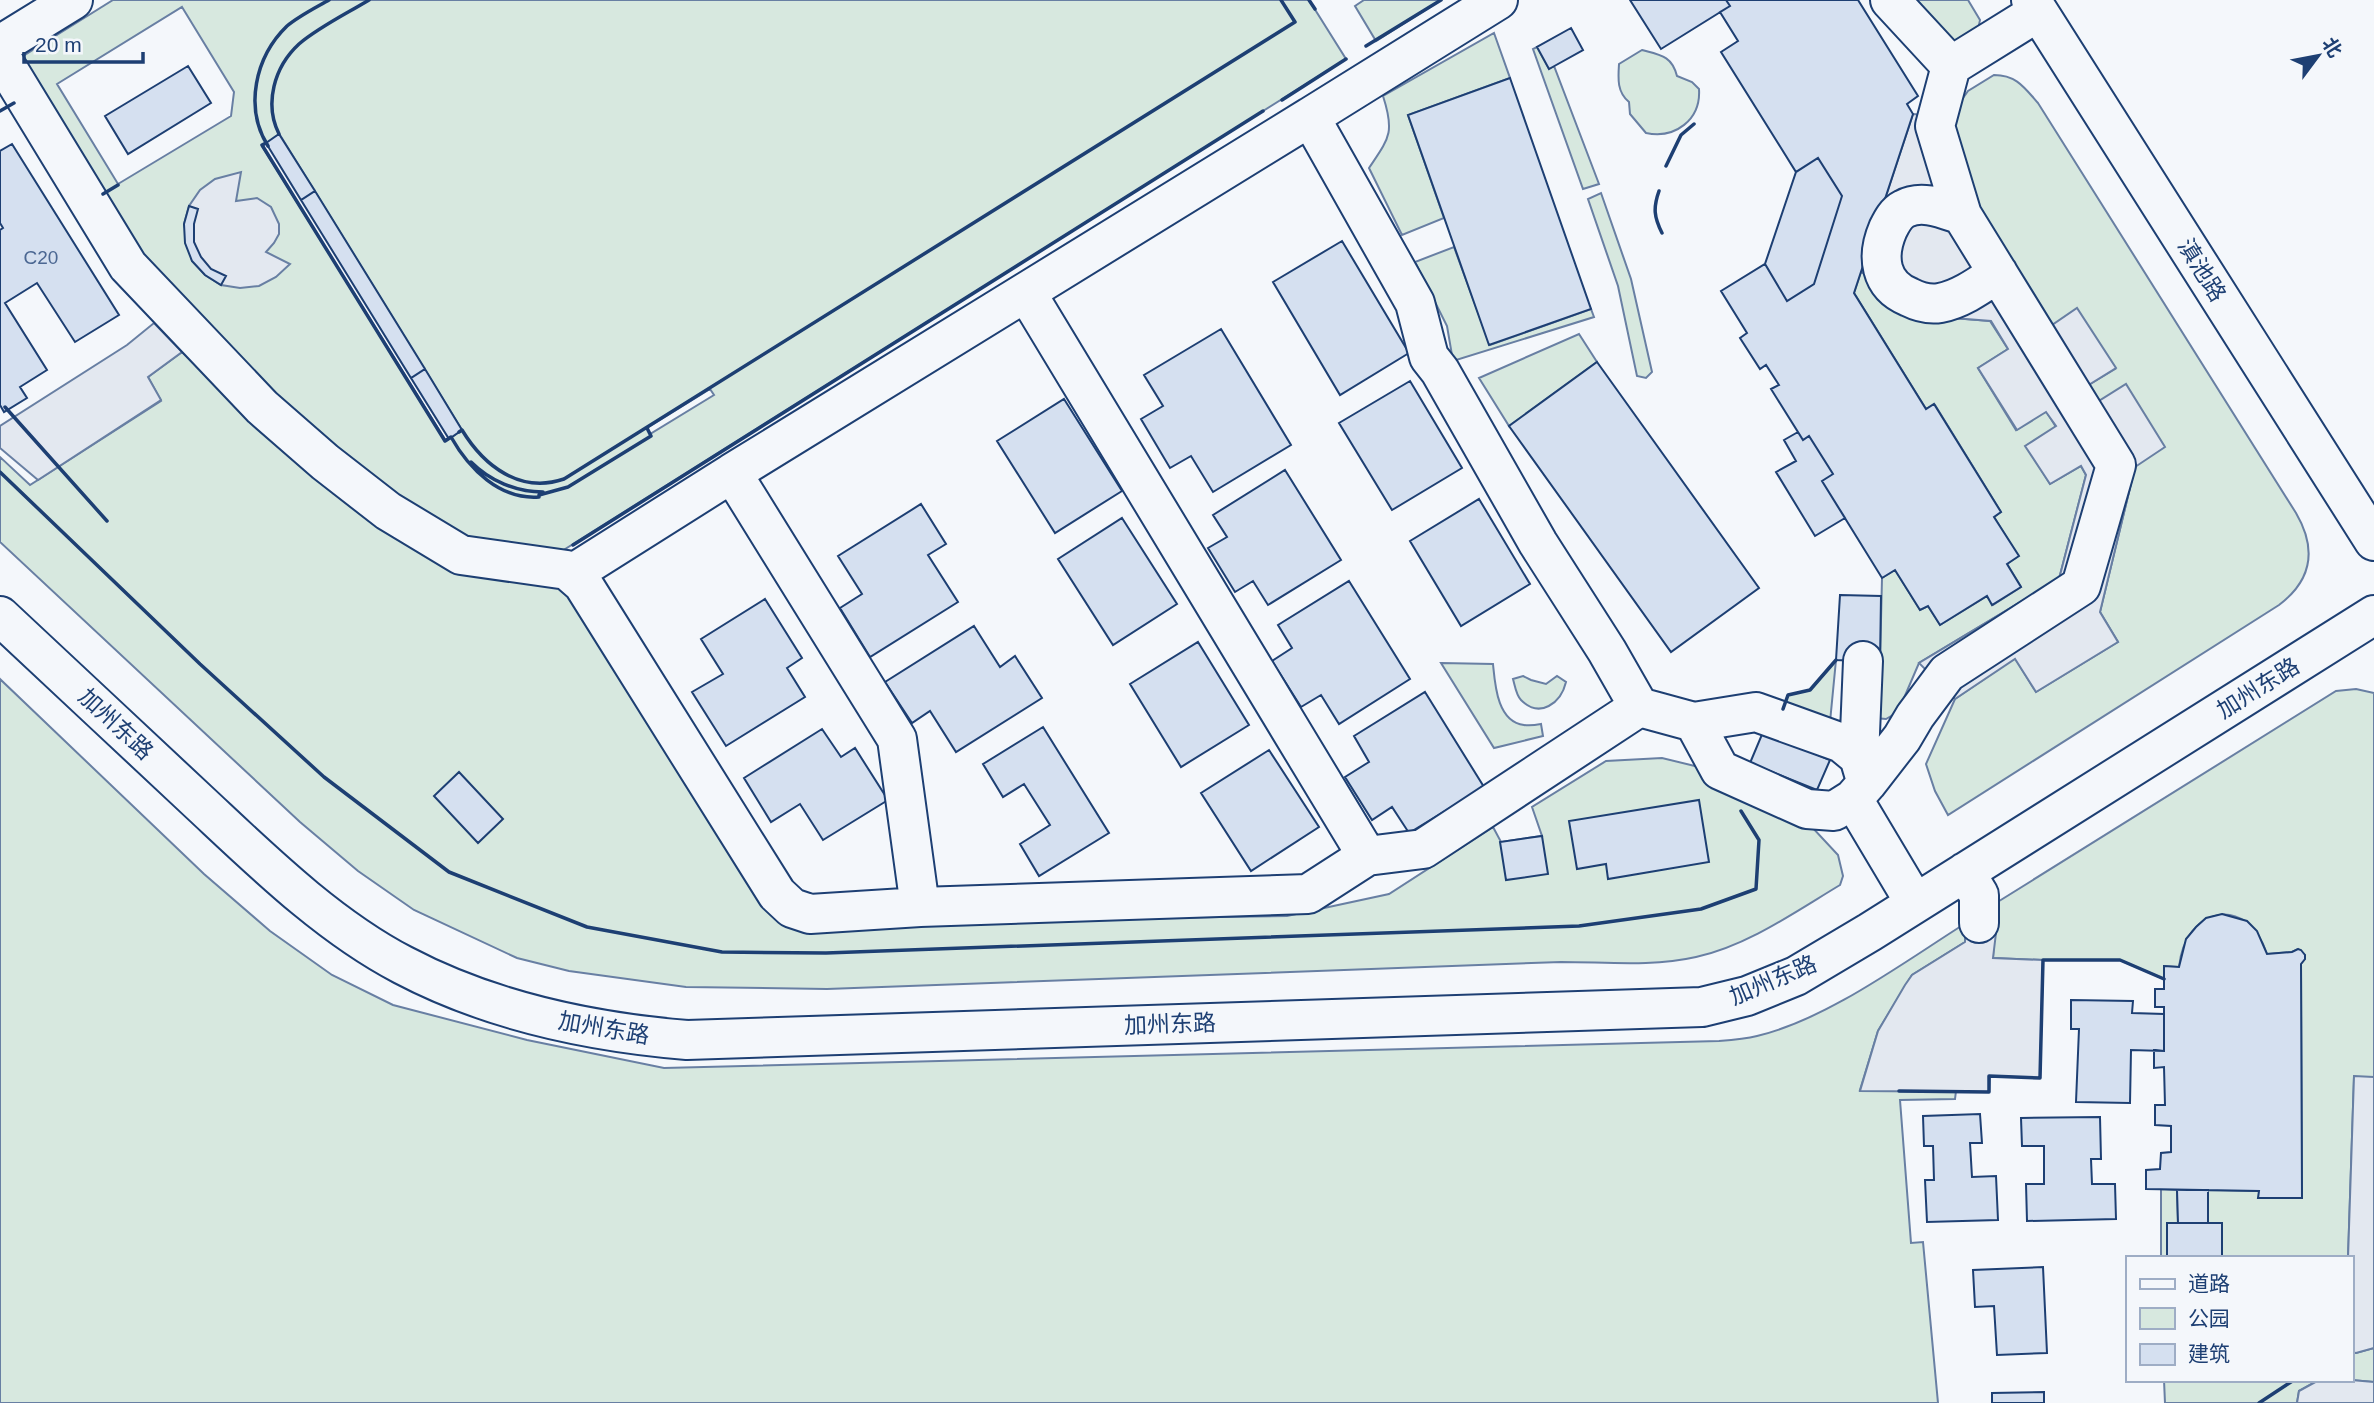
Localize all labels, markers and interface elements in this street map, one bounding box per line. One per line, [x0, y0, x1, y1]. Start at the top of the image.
scale bar [24, 21, 144, 65]
north arrow [2283, 21, 2353, 91]
text: 20 m [35, 33, 82, 56]
text: 北 [2318, 34, 2346, 61]
street label: 滇池路 [2173, 234, 2231, 306]
house number: C20 [24, 247, 58, 268]
street label: 加州东路 [2212, 653, 2304, 723]
street label: 加州东路 [73, 683, 159, 765]
street label: 加州东路 [1726, 950, 1820, 1010]
street label: 加州东路 [556, 1007, 652, 1049]
street label: 加州东路 [1124, 1009, 1216, 1039]
legend [2126, 1256, 2353, 1382]
text: 道路 [2188, 1272, 2230, 1295]
text: 公园 [2188, 1307, 2230, 1330]
text: 建筑 [2188, 1342, 2230, 1365]

